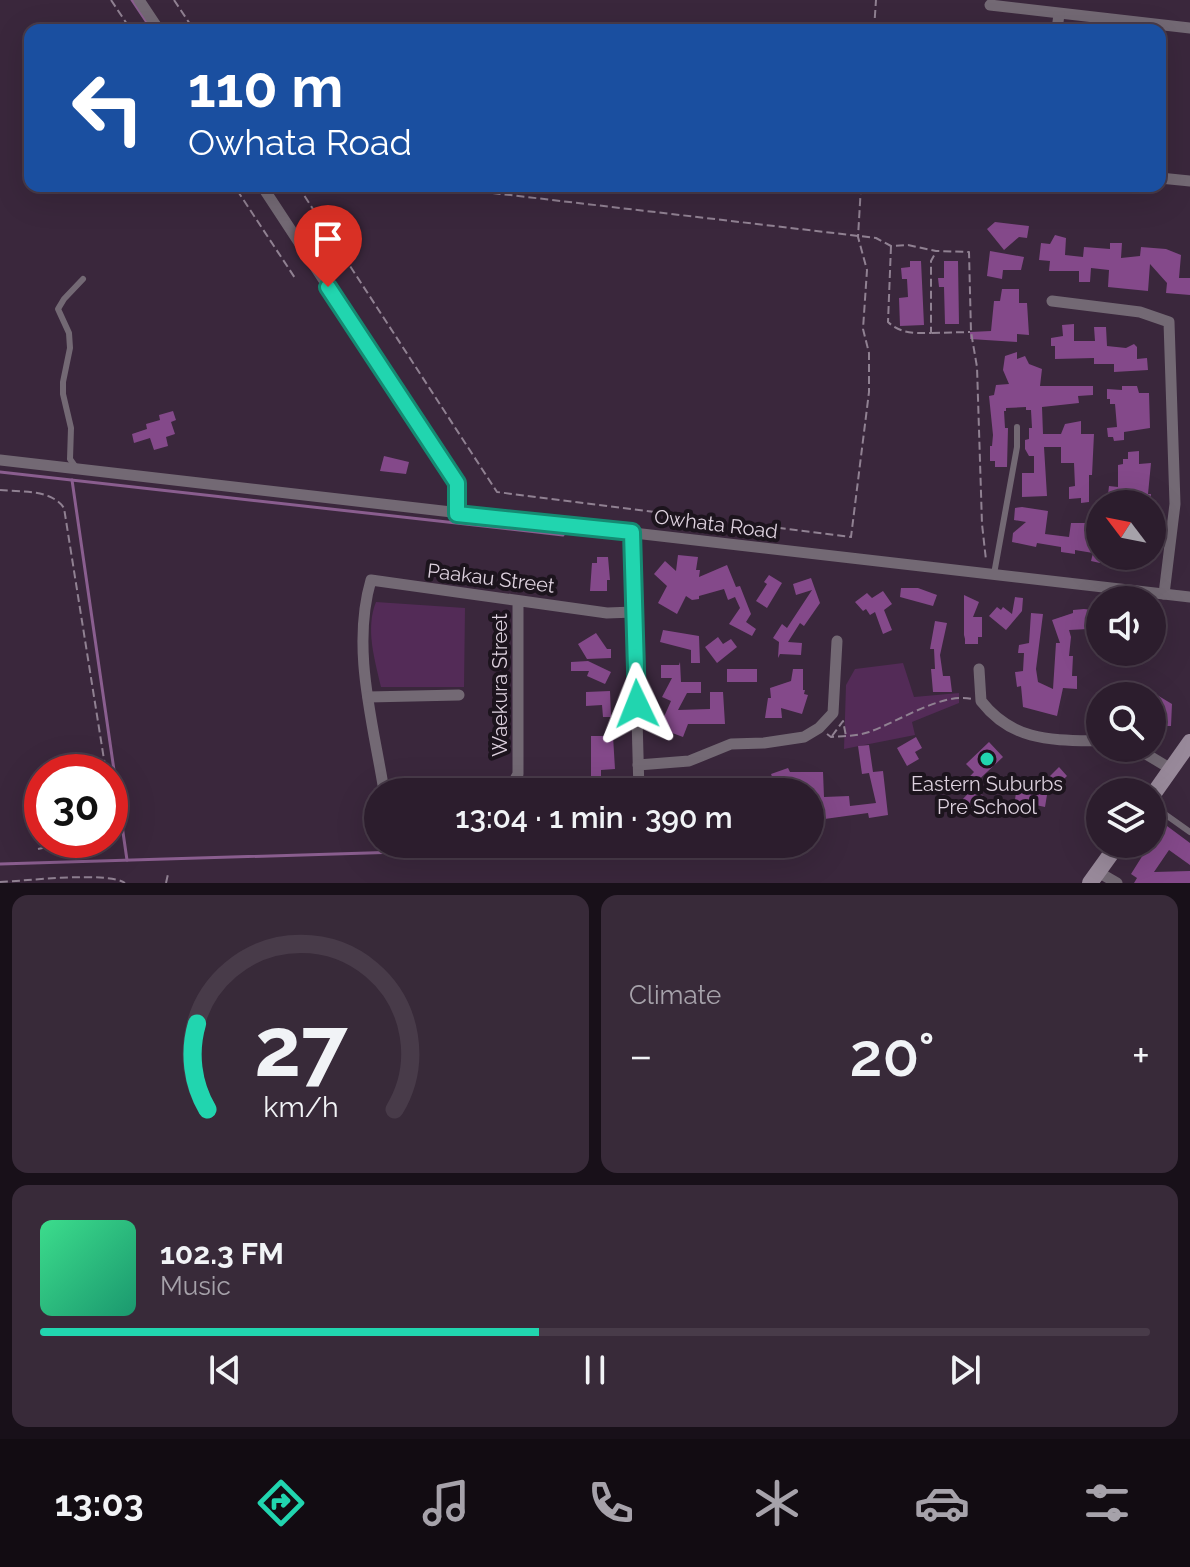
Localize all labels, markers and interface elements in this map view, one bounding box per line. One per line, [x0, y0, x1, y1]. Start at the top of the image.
text: 110 m [188, 54, 343, 120]
icon: left [56, 56, 160, 160]
text: Owhata Road [188, 121, 412, 163]
pin [294, 205, 362, 287]
icon: arrive [306, 217, 350, 261]
north arrow [1086, 490, 1166, 570]
map controls [1086, 490, 1166, 858]
street label: Owhata Road [653, 505, 779, 543]
street label: Paakau Street [426, 558, 556, 598]
button: sound [1086, 586, 1166, 666]
street label: Waekura Street [488, 613, 512, 757]
position arrow [595, 662, 679, 746]
button: search [1086, 682, 1166, 762]
marker: Eastern Suburbs Pre School [978, 750, 996, 768]
speed limit sign: 30 [24, 754, 128, 858]
place label: Eastern Suburbs Pre School [911, 772, 1063, 819]
button: layers [1086, 778, 1166, 858]
text: 13:04 · 1 min · 390 m [455, 800, 733, 835]
text: Climate [629, 980, 721, 1010]
text: 27 [254, 998, 348, 1095]
text: 20° [850, 1020, 935, 1090]
text: − [629, 1030, 653, 1081]
text: + [1132, 1030, 1150, 1081]
text: km/h [263, 1090, 338, 1124]
text: 102.3 FM [160, 1236, 284, 1271]
text: Music [160, 1271, 231, 1301]
icon: previous [203, 1348, 247, 1392]
icon: pause [573, 1348, 617, 1392]
icon: next [943, 1348, 987, 1392]
icon: directions [253, 1475, 309, 1531]
icon: music [418, 1475, 474, 1531]
icon: phone [583, 1475, 639, 1531]
icon: climate [749, 1475, 805, 1531]
icon: car [914, 1475, 970, 1531]
icon: filters [1079, 1475, 1135, 1531]
text: 13:03 [55, 1482, 144, 1524]

